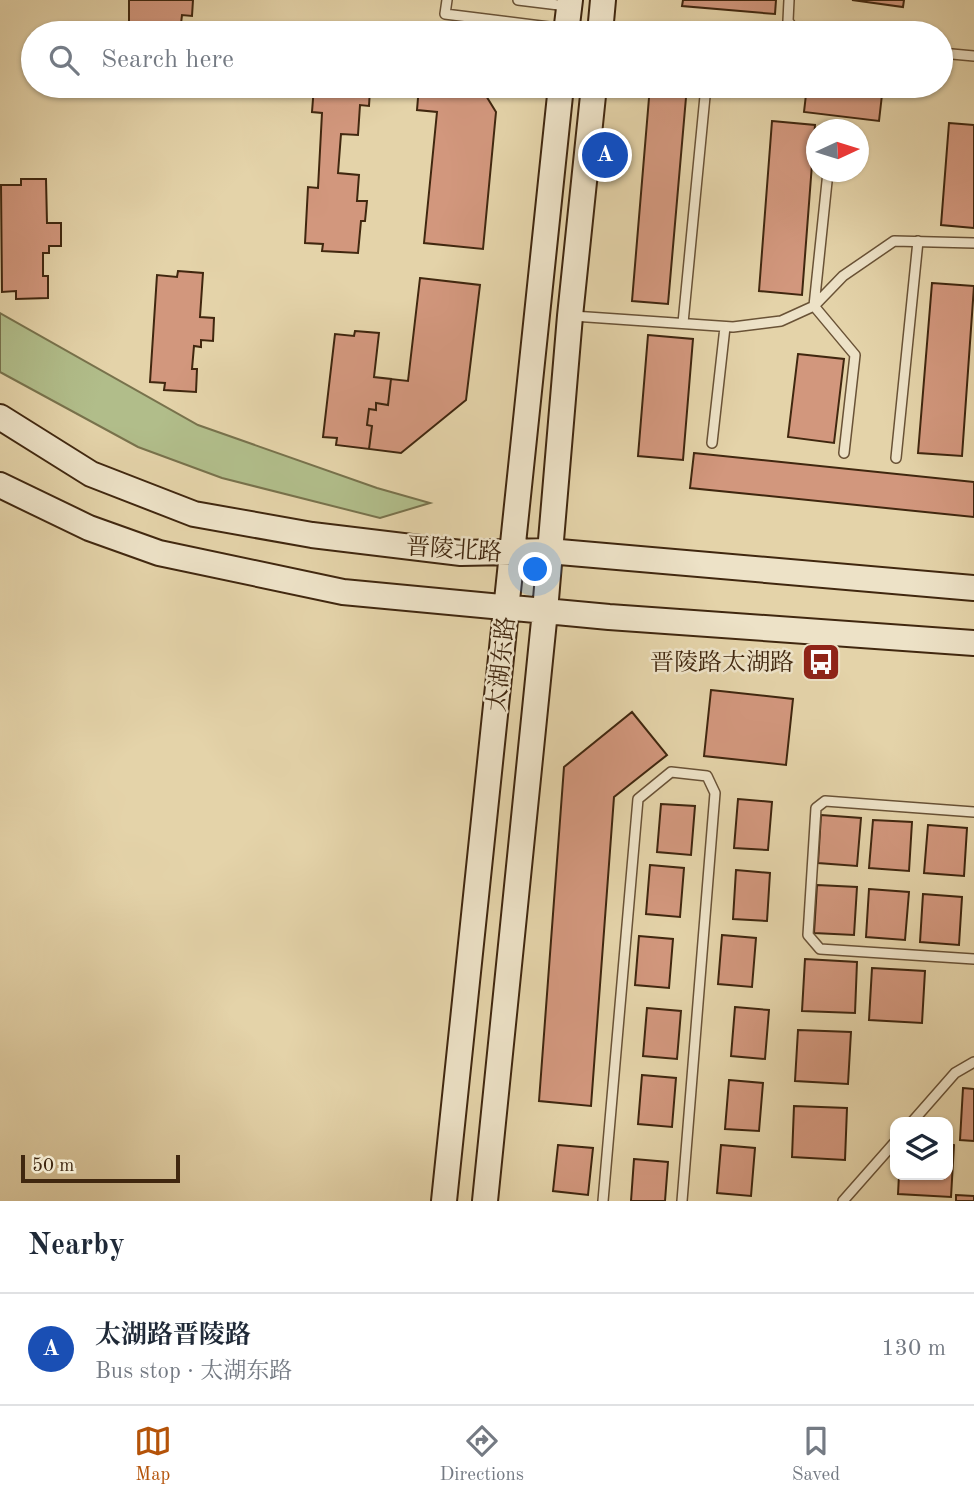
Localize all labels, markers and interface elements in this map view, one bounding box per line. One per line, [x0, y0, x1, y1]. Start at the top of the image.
search box [21, 21, 953, 98]
icon: search [45, 41, 83, 79]
text: Search here [101, 47, 234, 73]
north arrow [806, 119, 869, 182]
pin: A [582, 129, 628, 181]
street label: 晋陵北路 [405, 533, 503, 566]
your location [518, 552, 552, 586]
street label: 太湖东路 [483, 615, 520, 713]
bus stop icon: 晋陵路太湖路 [800, 641, 842, 683]
place label: 晋陵路太湖路 [650, 649, 794, 676]
map controls [890, 1117, 953, 1180]
button: layers [890, 1117, 953, 1180]
scale bar [21, 1152, 180, 1184]
text: 50 m [32, 1157, 74, 1176]
text: Nearby [28, 1231, 125, 1261]
text: 太湖路晋陵路 [95, 1323, 251, 1349]
text: A [42, 1337, 60, 1360]
text: 130 m [881, 1337, 946, 1360]
text: Bus stop · 太湖东路 [95, 1360, 292, 1383]
tab: Map [134, 1422, 172, 1487]
tab: Directions [440, 1422, 524, 1487]
tab: Saved [792, 1422, 840, 1487]

